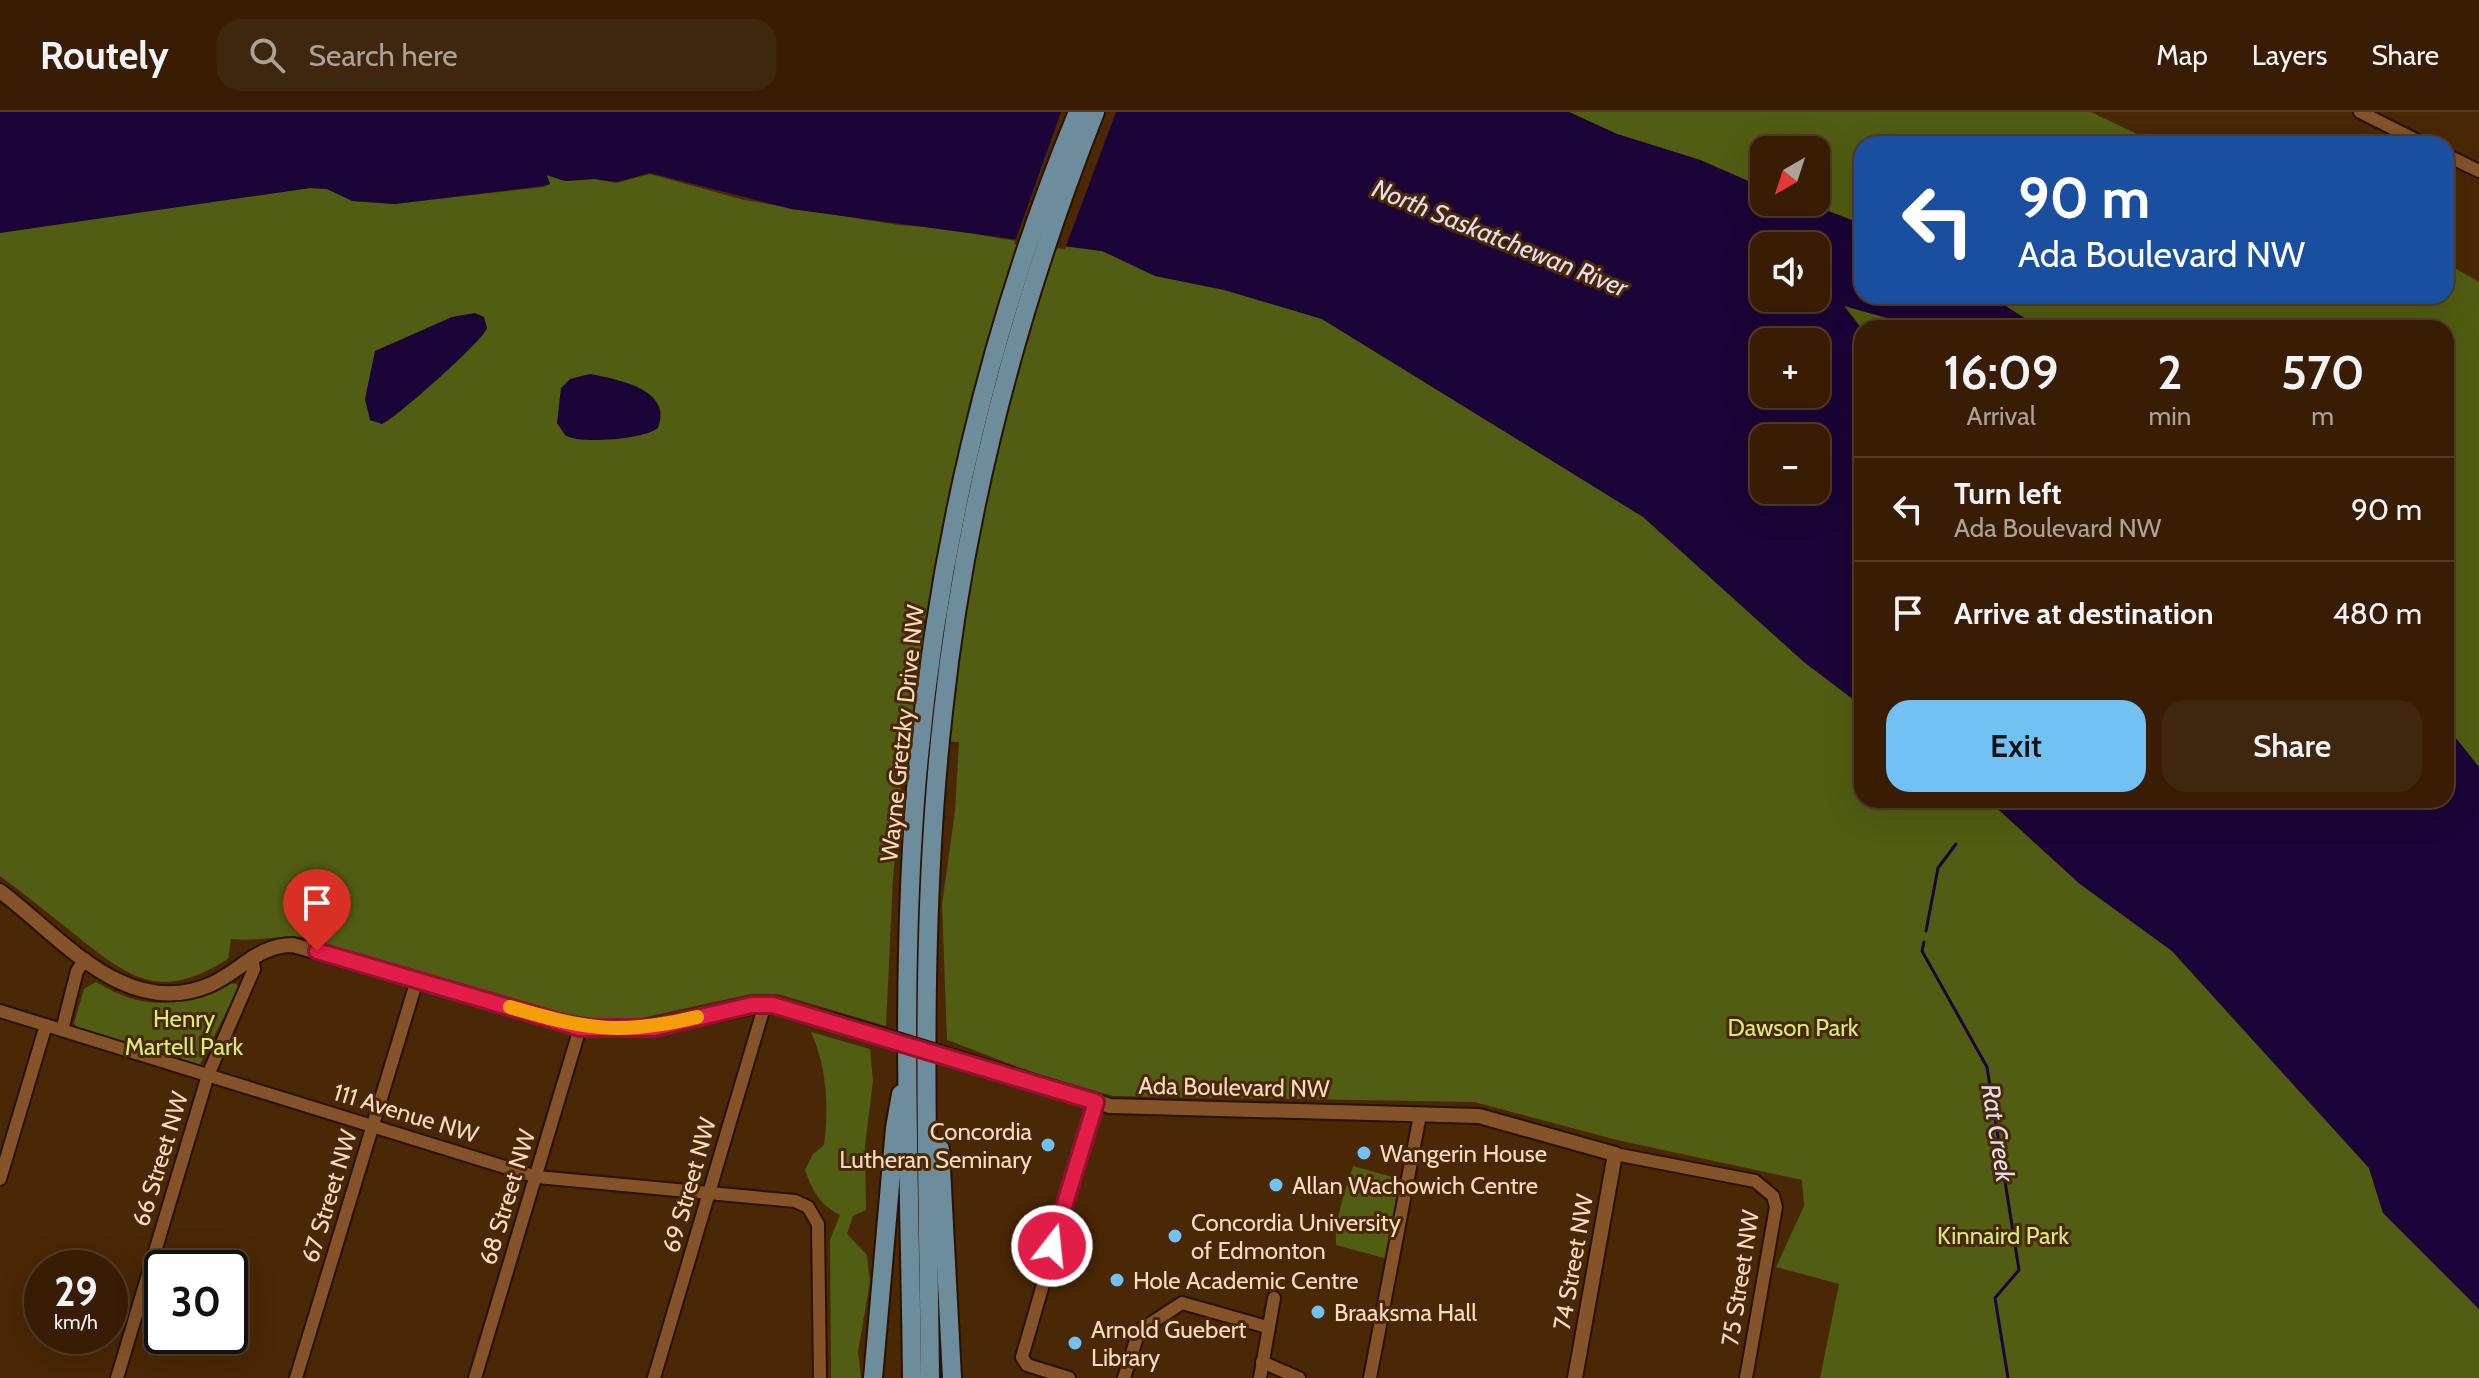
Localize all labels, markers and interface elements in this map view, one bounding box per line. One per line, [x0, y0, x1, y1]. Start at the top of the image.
search box [217, 19, 777, 91]
text: Routely [40, 32, 169, 79]
icon: search [245, 33, 289, 77]
text: Search here [309, 37, 458, 74]
text: Map [2156, 38, 2208, 72]
text: Layers [2252, 38, 2327, 72]
text: Share [2371, 38, 2439, 72]
north arrow [1750, 136, 1830, 216]
map controls [1750, 136, 1830, 504]
text: 90 m [2018, 164, 2150, 232]
icon: left [1886, 168, 1990, 272]
water label: North Saskatchewan River [1368, 172, 1633, 304]
button: sound [1750, 232, 1830, 312]
text: Ada Boulevard NW [2018, 232, 2305, 276]
button: + [1750, 328, 1830, 408]
text: 16:09 [1944, 343, 2059, 401]
text: 2 [2157, 343, 2183, 401]
text: 570 [2281, 343, 2364, 401]
text: Arrival [1967, 400, 2036, 432]
text: min [2148, 400, 2191, 432]
text: m [2311, 400, 2334, 432]
button: − [1750, 424, 1830, 504]
text: Turn left [1954, 475, 2062, 512]
icon: left [1886, 487, 1930, 531]
text: 90 m [2351, 491, 2422, 528]
text: Ada Boulevard NW [1954, 512, 2161, 544]
icon: arrive [1886, 591, 1930, 635]
text: Arrive at destination [1954, 595, 2214, 632]
text: 480 m [2332, 595, 2422, 632]
street label: Wayne Gretzky Drive NW [874, 603, 930, 863]
button: Exit [1886, 700, 2146, 792]
button: Share [2162, 700, 2422, 792]
pin [283, 869, 351, 951]
icon: arrive [295, 881, 339, 925]
park label: Henry Martell Park [125, 1004, 244, 1061]
park label: Dawson Park [1727, 1013, 1859, 1042]
street label: Ada Boulevard NW [1138, 1071, 1330, 1103]
street label: 111 Avenue NW [330, 1077, 482, 1149]
water label: Rat Creek [1974, 1082, 2022, 1185]
street label: 66 Street NW [126, 1088, 194, 1230]
street label: 69 Street NW [656, 1114, 722, 1256]
place label: Concordia Lutheran Seminary [839, 1117, 1032, 1174]
street label: 68 Street NW [473, 1125, 541, 1268]
street label: 67 Street NW [295, 1126, 363, 1266]
marker: Concordia Lutheran Seminary [1039, 1136, 1057, 1154]
place label: Wangerin House [1380, 1139, 1547, 1168]
marker: Wangerin House [1355, 1144, 1373, 1162]
place label: Allan Wachowich Centre [1292, 1171, 1538, 1200]
marker: Allan Wachowich Centre [1267, 1176, 1285, 1194]
street label: 74 Street NW [1547, 1192, 1599, 1332]
position arrow [1010, 1204, 1094, 1288]
place label: Concordia University of Edmonton [1191, 1208, 1401, 1265]
street label: 75 Street NW [1715, 1208, 1765, 1348]
park label: Kinnaird Park [1937, 1221, 2069, 1250]
marker: Concordia University of Edmonton [1166, 1227, 1184, 1245]
speed limit sign: 30 [144, 1250, 248, 1354]
place label: Hole Academic Centre [1133, 1266, 1359, 1295]
text: 29 [54, 1267, 98, 1316]
marker: Hole Academic Centre [1108, 1271, 1126, 1289]
place label: Braaksma Hall [1334, 1298, 1477, 1327]
marker: Braaksma Hall [1309, 1303, 1327, 1321]
text: km/h [54, 1310, 98, 1334]
place label: Arnold Guebert Library [1091, 1315, 1246, 1372]
marker: Arnold Guebert Library [1066, 1334, 1084, 1352]

